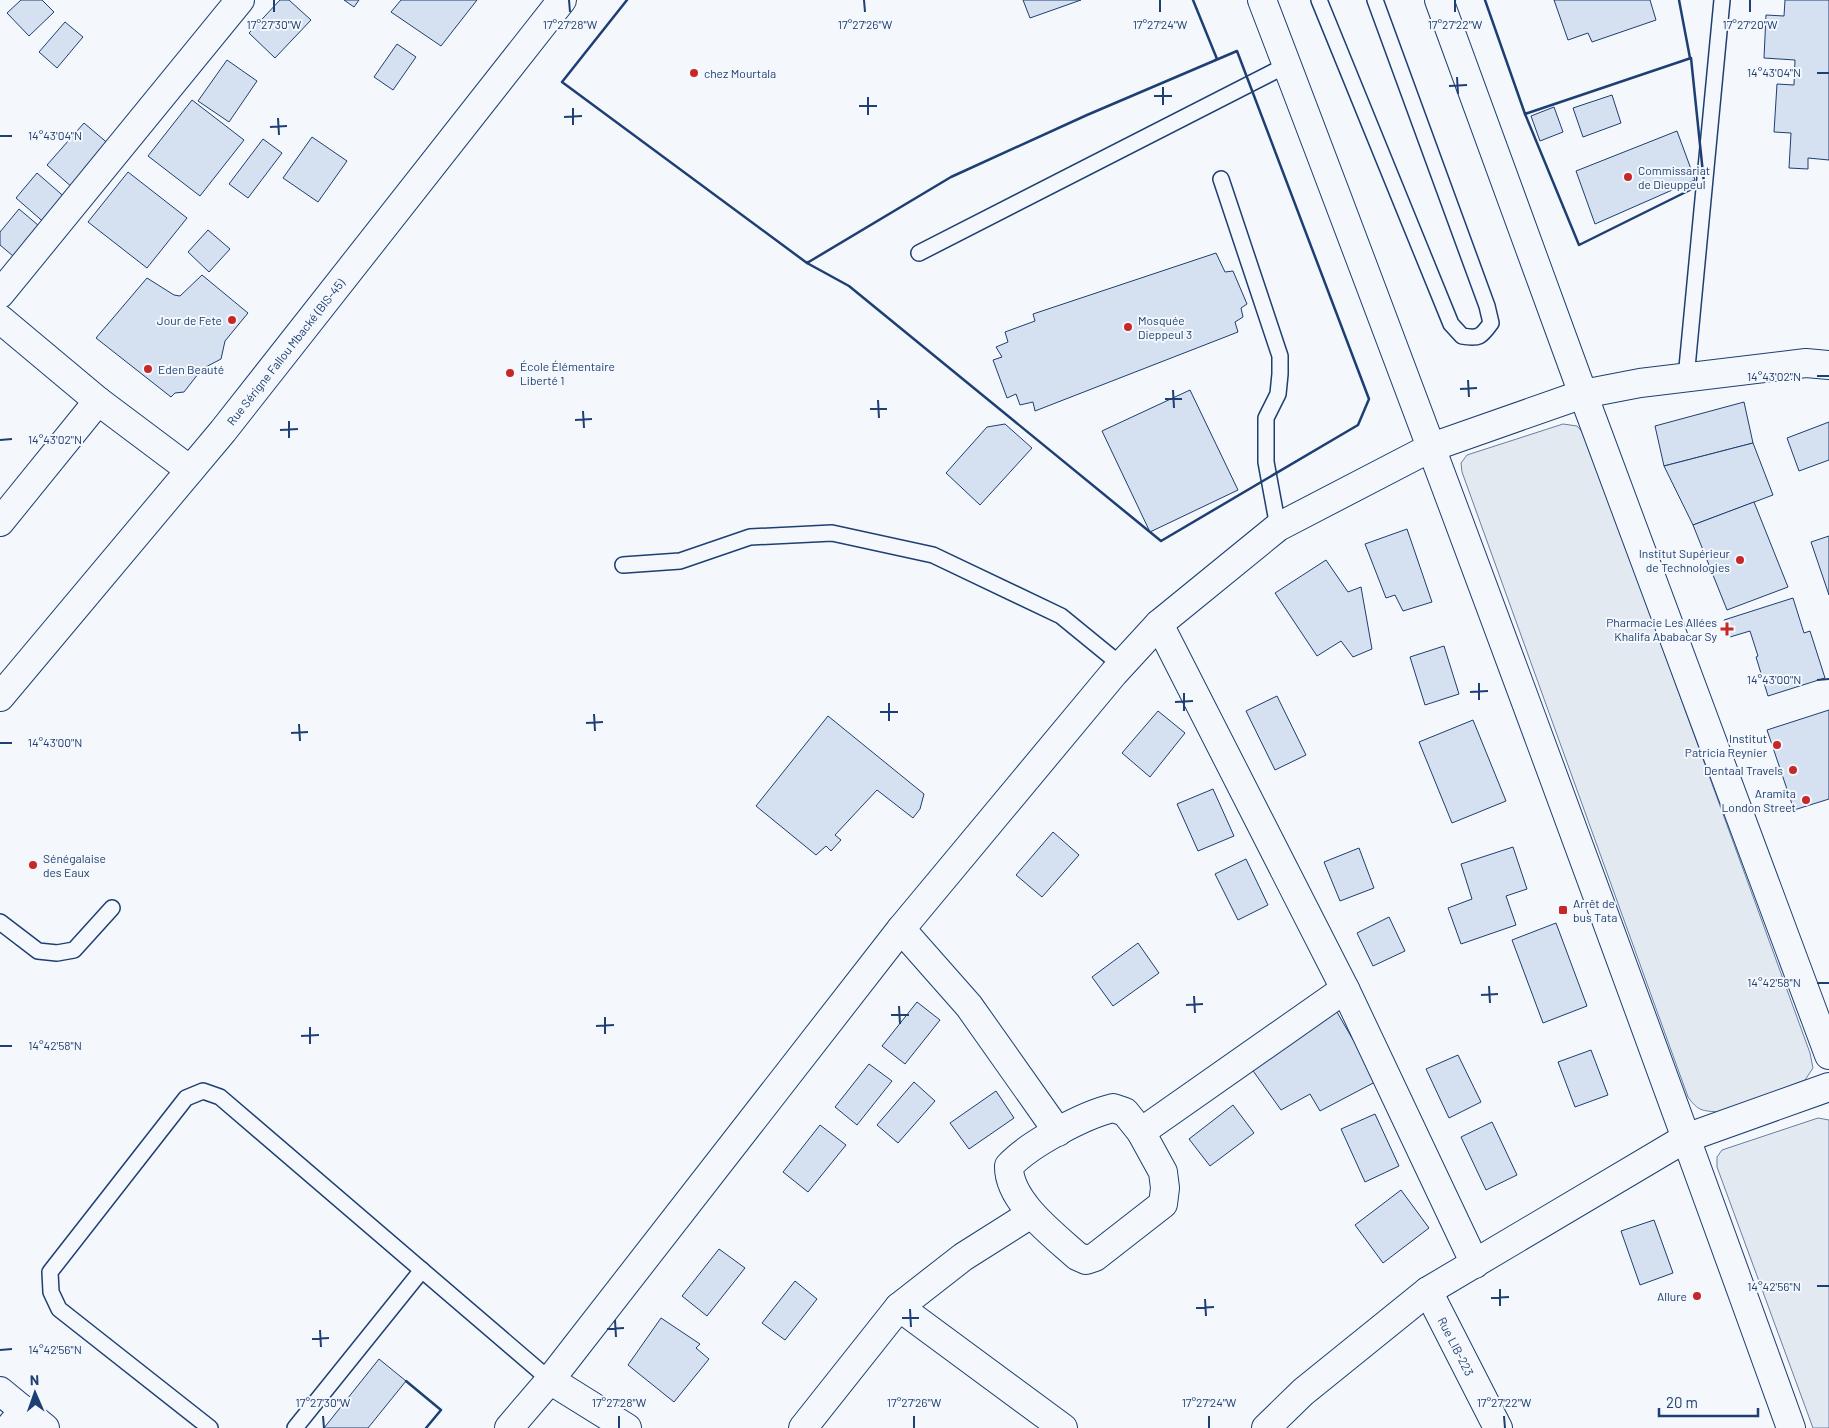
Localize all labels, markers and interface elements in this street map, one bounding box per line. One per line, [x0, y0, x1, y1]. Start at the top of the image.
text: 17°27'30"W [247, 17, 302, 31]
text: 17°27'28"W [543, 17, 598, 31]
text: 17°27'26"W [838, 17, 893, 31]
text: 17°27'24"W [1133, 17, 1188, 31]
text: 17°27'22"W [1428, 17, 1483, 31]
text: 17°27'20"W [1722, 17, 1778, 31]
text: 14°43'04"N [1747, 65, 1801, 79]
place label: chez Mourtala [704, 66, 776, 80]
marker: chez Mourtala [688, 67, 700, 79]
text: 14°43'04"N [28, 128, 82, 142]
place label: Commissariat de Dieuppeul [1638, 163, 1710, 191]
marker: Commissariat de Dieuppeul [1622, 171, 1634, 183]
street label: Rue Sérigne Fallou Mbacké (BIS-45) [224, 275, 348, 428]
place label: Jour de Fete [157, 313, 222, 327]
place label: Mosquée Dieppeul 3 [1138, 313, 1192, 341]
marker: Jour de Fete [226, 314, 238, 326]
marker: Mosquée Dieppeul 3 [1122, 321, 1134, 333]
place label: École Élémentaire Liberté 1 [520, 359, 615, 387]
place label: Eden Beauté [158, 362, 224, 376]
marker: Eden Beauté [142, 363, 154, 375]
marker: École Élémentaire Liberté 1 [504, 367, 516, 379]
text: 14°43'02"N [1747, 369, 1801, 383]
text: 14°43'02"N [28, 432, 82, 446]
place label: Institut Supérieur de Technologies [1639, 546, 1731, 574]
marker: Institut Supérieur de Technologies [1734, 554, 1746, 566]
place label: Pharmacie Les Allées Khalifa Ababacar Sy [1606, 615, 1717, 643]
marker: Pharmacie Les Allées Khalifa Ababacar Sy [1721, 623, 1733, 635]
text: 14°43'00"N [1747, 672, 1801, 686]
place label: Institut Patricia Reynier [1685, 731, 1768, 759]
text: 14°43'00"N [28, 735, 82, 749]
marker: Institut Patricia Reynier [1771, 739, 1783, 751]
place label: Dentaal Travels [1704, 763, 1783, 777]
marker: Dentaal Travels [1787, 764, 1799, 776]
place label: Aramita London Street [1722, 786, 1796, 814]
marker: Aramita London Street [1800, 794, 1812, 806]
place label: Sénégalaise des Eaux [43, 851, 106, 879]
marker: Sénégalaise des Eaux [27, 859, 39, 871]
place label: Arrêt de bus Tata [1573, 896, 1617, 924]
marker: Arrêt de bus Tata [1557, 904, 1569, 916]
text: 14°42'58"N [1747, 975, 1801, 989]
text: 14°42'58"N [28, 1038, 82, 1052]
text: 14°42'56"N [1747, 1279, 1801, 1293]
place label: Allure [1657, 1289, 1687, 1303]
marker: Allure [1691, 1290, 1703, 1302]
street label: Rue LIB-223 [1435, 1315, 1477, 1378]
text: 14°42'56"N [28, 1342, 82, 1356]
north arrow [10, 1368, 60, 1418]
text: N [30, 1371, 39, 1388]
scale bar [1659, 1386, 1758, 1418]
text: 20 m [1666, 1393, 1698, 1411]
text: 17°27'30"W [296, 1395, 351, 1409]
text: 17°27'28"W [592, 1395, 647, 1409]
text: 17°27'26"W [887, 1395, 942, 1409]
text: 17°27'24"W [1182, 1395, 1237, 1409]
text: 17°27'22"W [1477, 1395, 1532, 1409]

